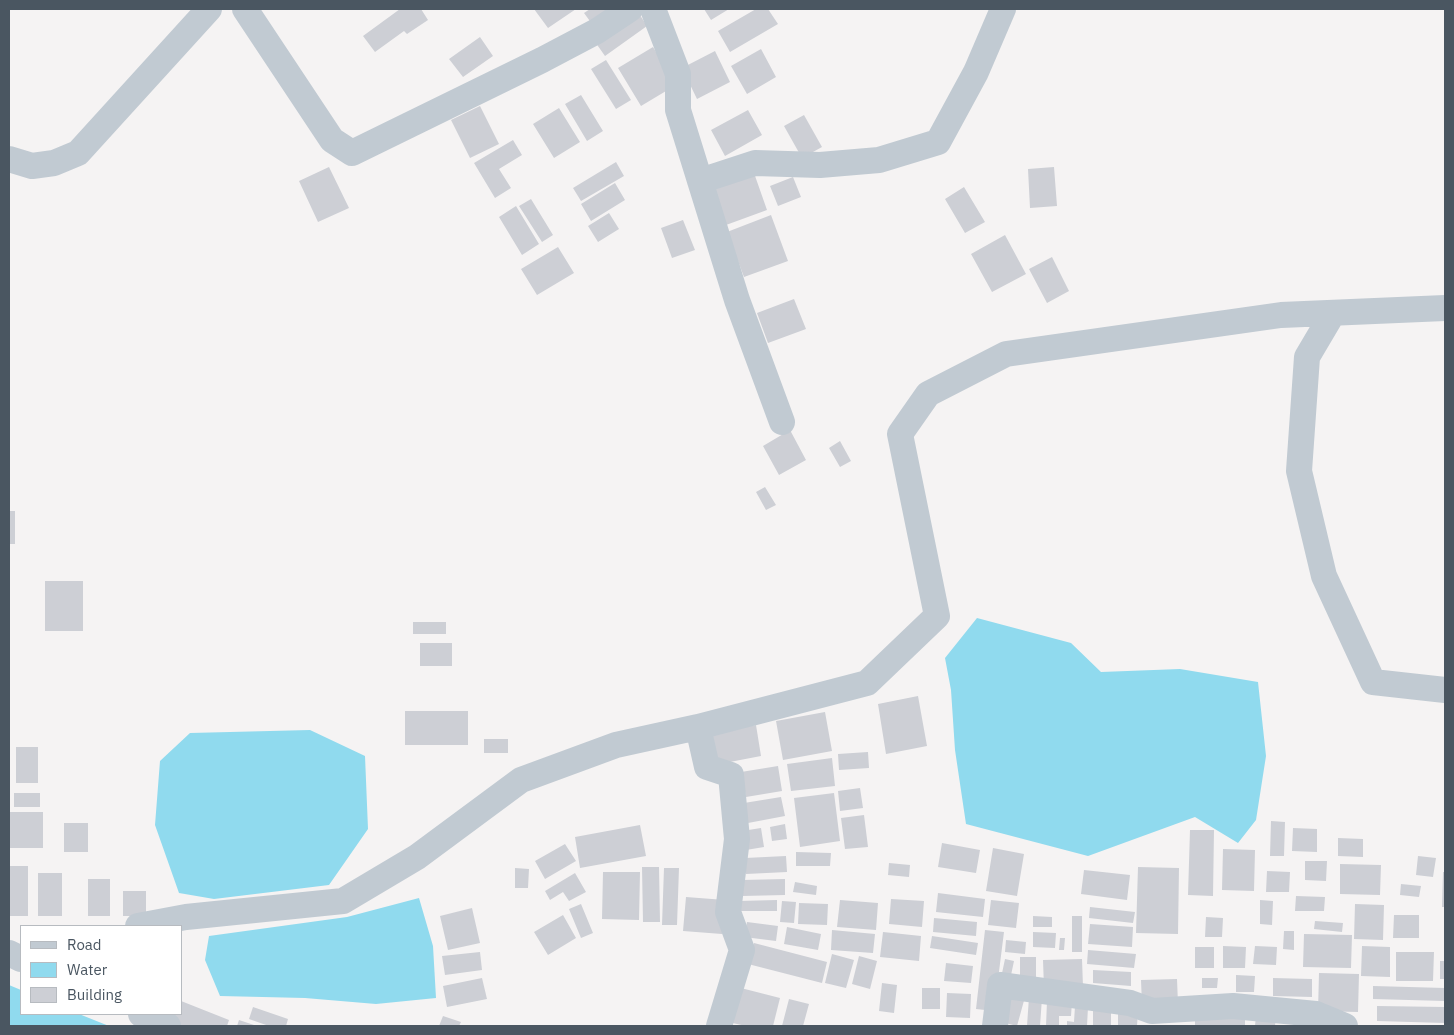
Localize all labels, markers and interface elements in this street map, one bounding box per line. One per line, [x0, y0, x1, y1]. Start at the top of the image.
legend [20, 925, 182, 1015]
text: Road [67, 935, 102, 954]
text: Water [67, 960, 107, 979]
text: Building [67, 985, 122, 1004]

